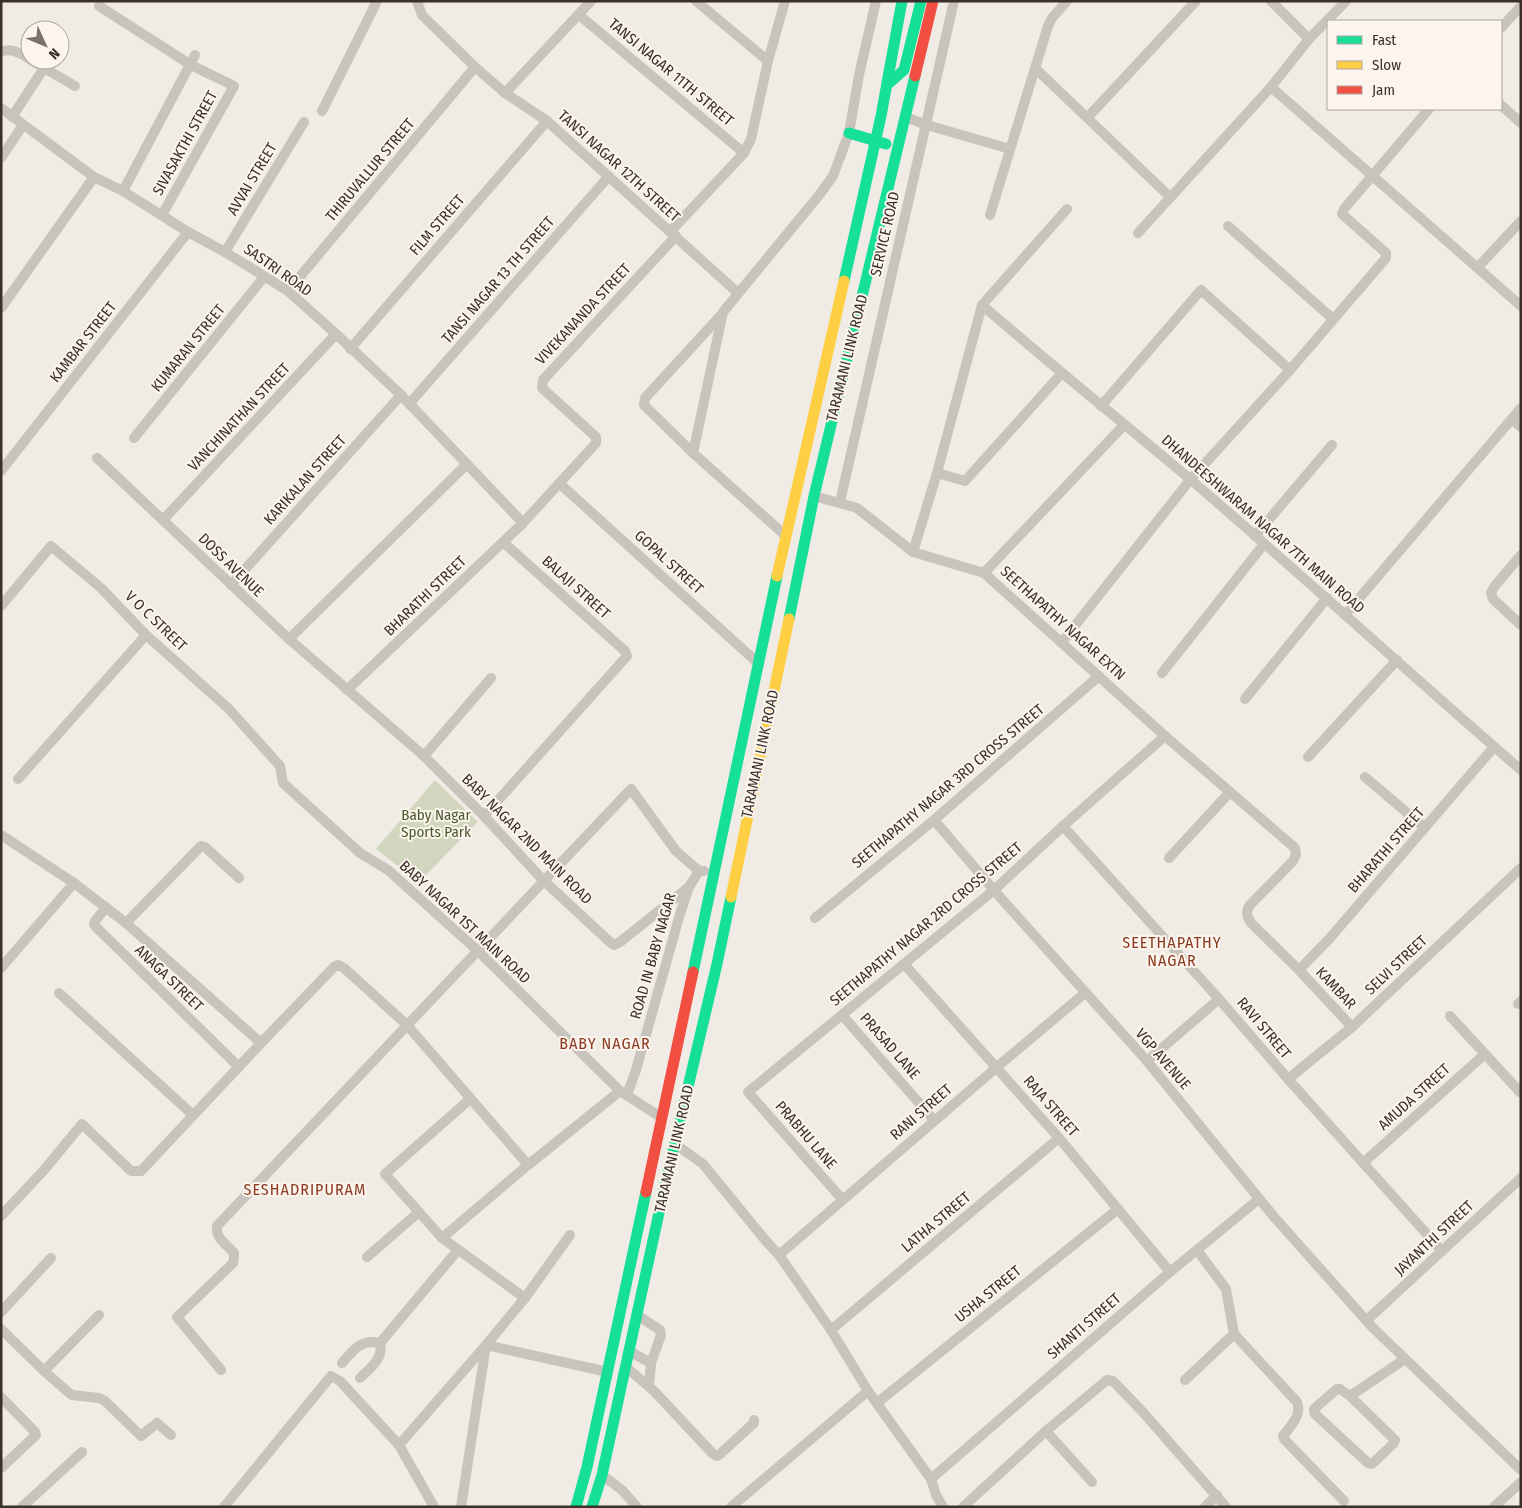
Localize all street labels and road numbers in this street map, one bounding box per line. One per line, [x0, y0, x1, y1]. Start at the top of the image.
street label: TANSI NAGAR 11TH STREET [605, 15, 737, 130]
street label: SIVASAKTHI STREET [149, 88, 221, 198]
street label: TANSI NAGAR 12TH STREET [554, 106, 684, 226]
street label: THIRUVALLUR STREET [322, 115, 418, 225]
street label: AVVAI STREET [223, 139, 281, 218]
street label: SERVICE ROAD [867, 190, 903, 278]
street label: FILM STREET [406, 191, 468, 259]
street label: TANSI NAGAR 13 TH STREET [438, 213, 558, 347]
street label: SASTRI ROAD [241, 240, 315, 300]
street label: VIVEKANANDA STREET [532, 260, 634, 368]
street label: TARAMANI LINK ROAD [823, 293, 871, 423]
street label: KAMBAR STREET [46, 298, 120, 386]
street label: KUMARAN STREET [147, 301, 229, 395]
street label: VANCHINATHAN STREET [184, 359, 294, 475]
street label: DHANDEESHWARAM NAGAR 7TH MAIN ROAD [1158, 431, 1368, 617]
street label: KARIKALAN STREET [260, 432, 350, 528]
street label: GOPAL STREET [631, 526, 707, 598]
street label: DOSS AVENUE [195, 529, 267, 601]
street label: BHARATHI STREET [380, 552, 470, 640]
street label: BALAJI STREET [538, 552, 614, 622]
street label: SEETHAPATHY NAGAR EXTN [997, 562, 1129, 684]
street label: V O C STREET [122, 587, 191, 655]
street label: TARAMANI LINK ROAD [738, 688, 782, 820]
street label: SEETHAPATHY NAGAR 3RD CROSS STREET [848, 700, 1048, 872]
street label: BABY NAGAR 2ND MAIN ROAD [458, 770, 596, 908]
street label: BHARATHI STREET [1344, 804, 1428, 896]
street label: SEETHAPATHY NAGAR 2RD CROSS STREET [826, 838, 1026, 1010]
street label: BABY NAGAR 1ST MAIN ROAD [396, 857, 534, 987]
street label: ROAD IN BABY NAGAR [626, 891, 680, 1021]
street label: SELVI STREET [1361, 932, 1431, 998]
street label: ANAGA STREET [131, 941, 207, 1015]
street label: KAMBAR [1312, 963, 1360, 1013]
street label: RAVI STREET [1233, 994, 1295, 1062]
street label: PRASAD LANE [856, 1009, 924, 1083]
street label: VGP AVENUE [1132, 1025, 1194, 1093]
street label: AMUDA STREET [1374, 1060, 1454, 1134]
street label: RAJA STREET [1020, 1072, 1082, 1140]
street label: RANI STREET [886, 1080, 956, 1144]
street label: TARAMANI LINK ROAD [651, 1083, 697, 1215]
street label: PRABHU LANE [772, 1097, 840, 1173]
street label: LATHA STREET [898, 1188, 974, 1256]
street label: JAYANTHI STREET [1391, 1197, 1477, 1279]
street label: USHA STREET [951, 1262, 1025, 1326]
street label: SHANTI STREET [1044, 1289, 1124, 1363]

